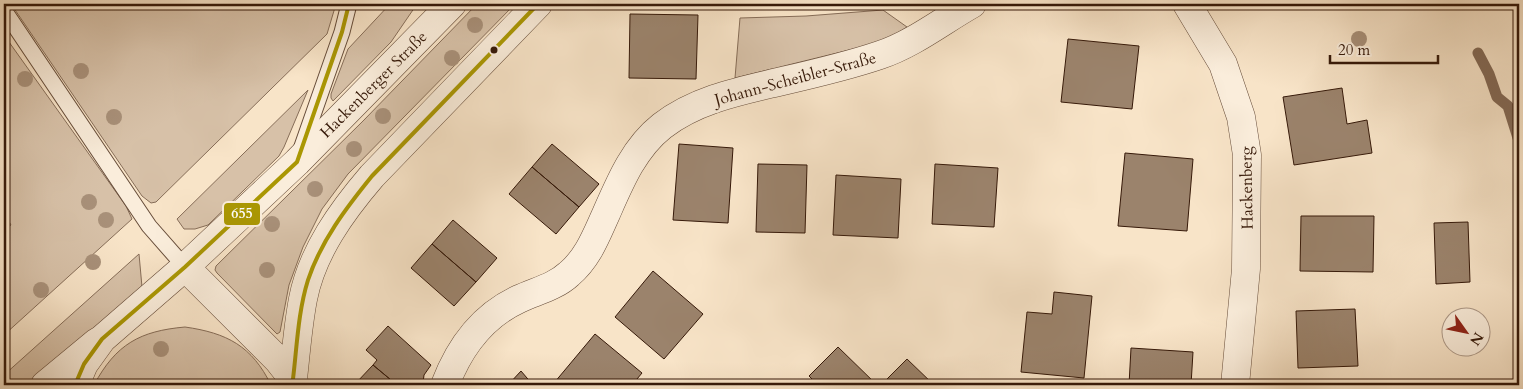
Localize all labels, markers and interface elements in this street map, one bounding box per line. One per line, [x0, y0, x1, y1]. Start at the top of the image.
street label: Hackenberger Straße [315, 26, 432, 143]
scale bar [1330, 32, 1438, 64]
text: 20 m [1338, 40, 1370, 60]
unlabelled marker [489, 45, 499, 55]
street label: Johann-Scheibler-Straße [710, 47, 878, 112]
street label: Hackenberg [1235, 146, 1259, 230]
line badge: 655 [223, 202, 261, 226]
text: 655 [231, 204, 253, 223]
north arrow [1440, 306, 1490, 356]
text: N [1465, 329, 1488, 349]

